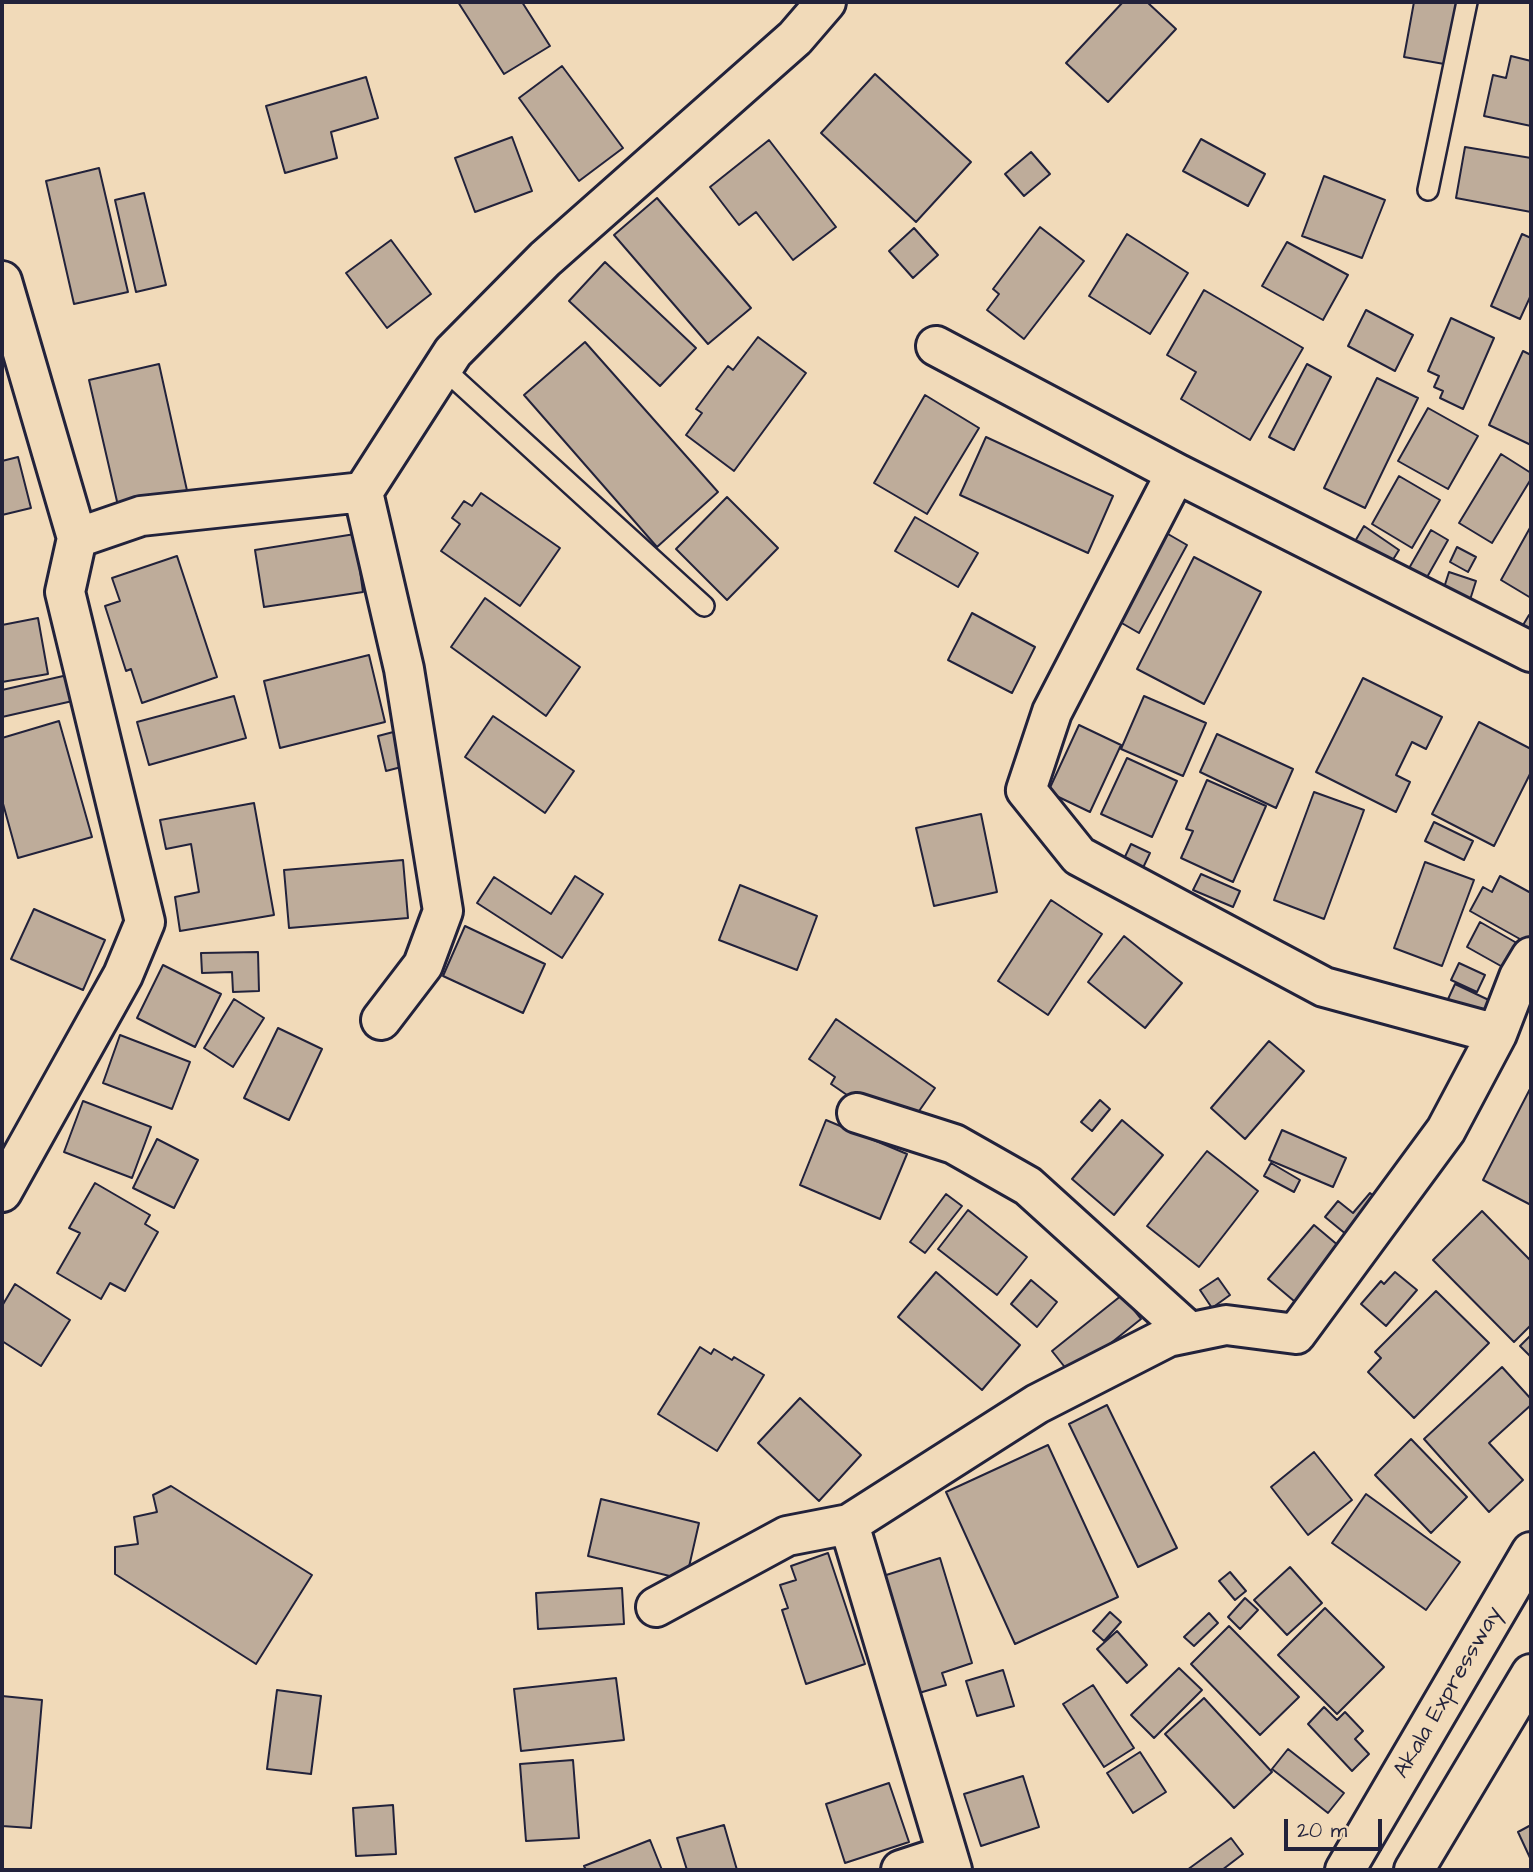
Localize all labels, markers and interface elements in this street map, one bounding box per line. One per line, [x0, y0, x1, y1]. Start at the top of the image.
street label: Akala Expressway [1389, 1602, 1509, 1784]
scale bar [1288, 1806, 1386, 1850]
text: 20 m [1297, 1816, 1347, 1845]

